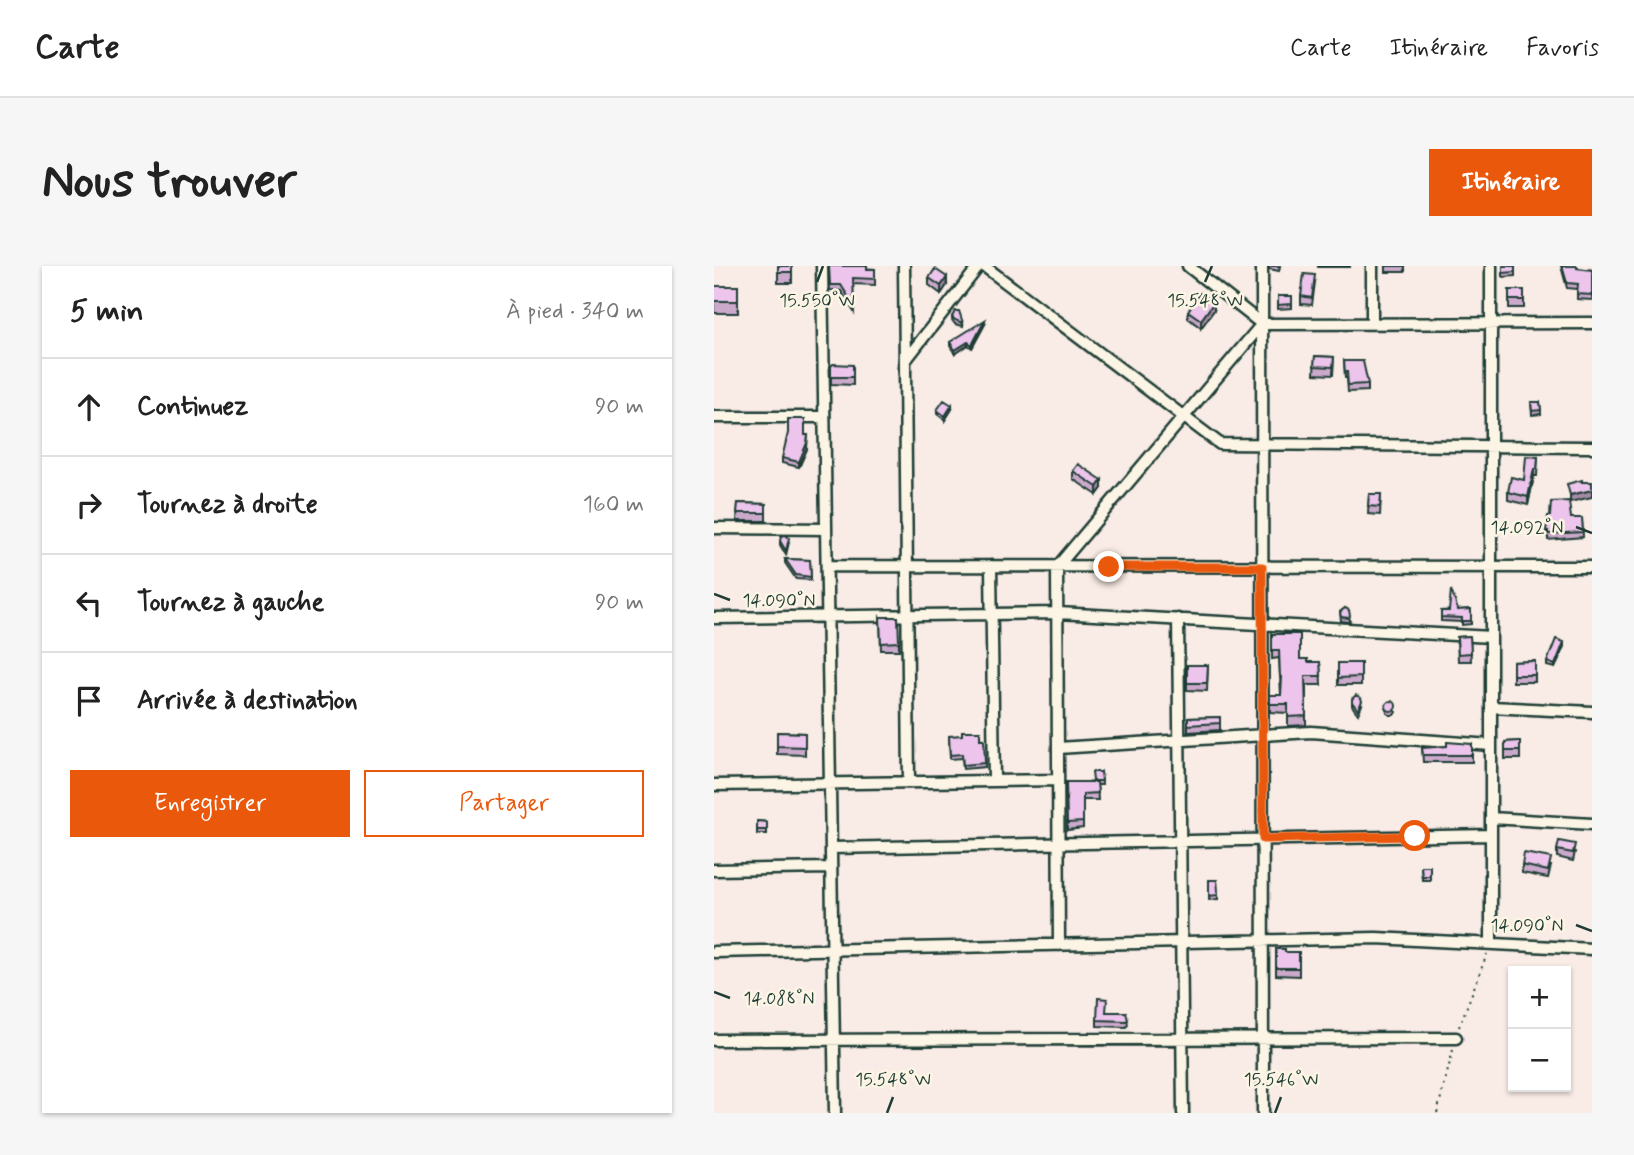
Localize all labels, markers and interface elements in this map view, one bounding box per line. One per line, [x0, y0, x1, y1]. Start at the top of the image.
text: Carte [35, 26, 120, 70]
text: Carte [1290, 33, 1352, 64]
text: Itinéraire [1390, 33, 1488, 64]
text: Favoris [1526, 33, 1599, 64]
button: Itinéraire [1429, 149, 1592, 216]
text: Nous trouver [42, 150, 297, 215]
text: 15.550°W [779, 289, 855, 313]
text: 15.548°W [1167, 289, 1243, 313]
text: 5 min [70, 292, 144, 331]
text: À pied · 340 m [506, 297, 644, 327]
icon: ahead [70, 388, 108, 426]
text: Continuez [137, 390, 248, 424]
text: 90 m [595, 392, 644, 422]
icon: right [70, 486, 108, 524]
text: Tournez à droite [137, 488, 318, 522]
text: 160 m [583, 490, 644, 520]
text: 14.092°N [1491, 516, 1563, 540]
route end [1093, 551, 1124, 582]
icon: left [70, 584, 108, 622]
text: Tournez à gauche [137, 586, 324, 620]
text: 90 m [595, 588, 644, 618]
text: 14.090°N [743, 589, 815, 613]
icon: arrive [70, 682, 108, 720]
text: Arrivée à destination [137, 684, 358, 718]
button: Enregistrer [70, 770, 350, 837]
button: Partager [364, 770, 644, 837]
route start [1399, 820, 1430, 851]
text: 14.090°N [1491, 914, 1563, 938]
map controls [1508, 966, 1571, 1092]
button: + [1508, 966, 1571, 1029]
text: 14.088°N [744, 987, 814, 1011]
button: − [1508, 1029, 1571, 1092]
text: 15.548°W [855, 1068, 931, 1092]
text: 15.546°W [1244, 1068, 1318, 1092]

